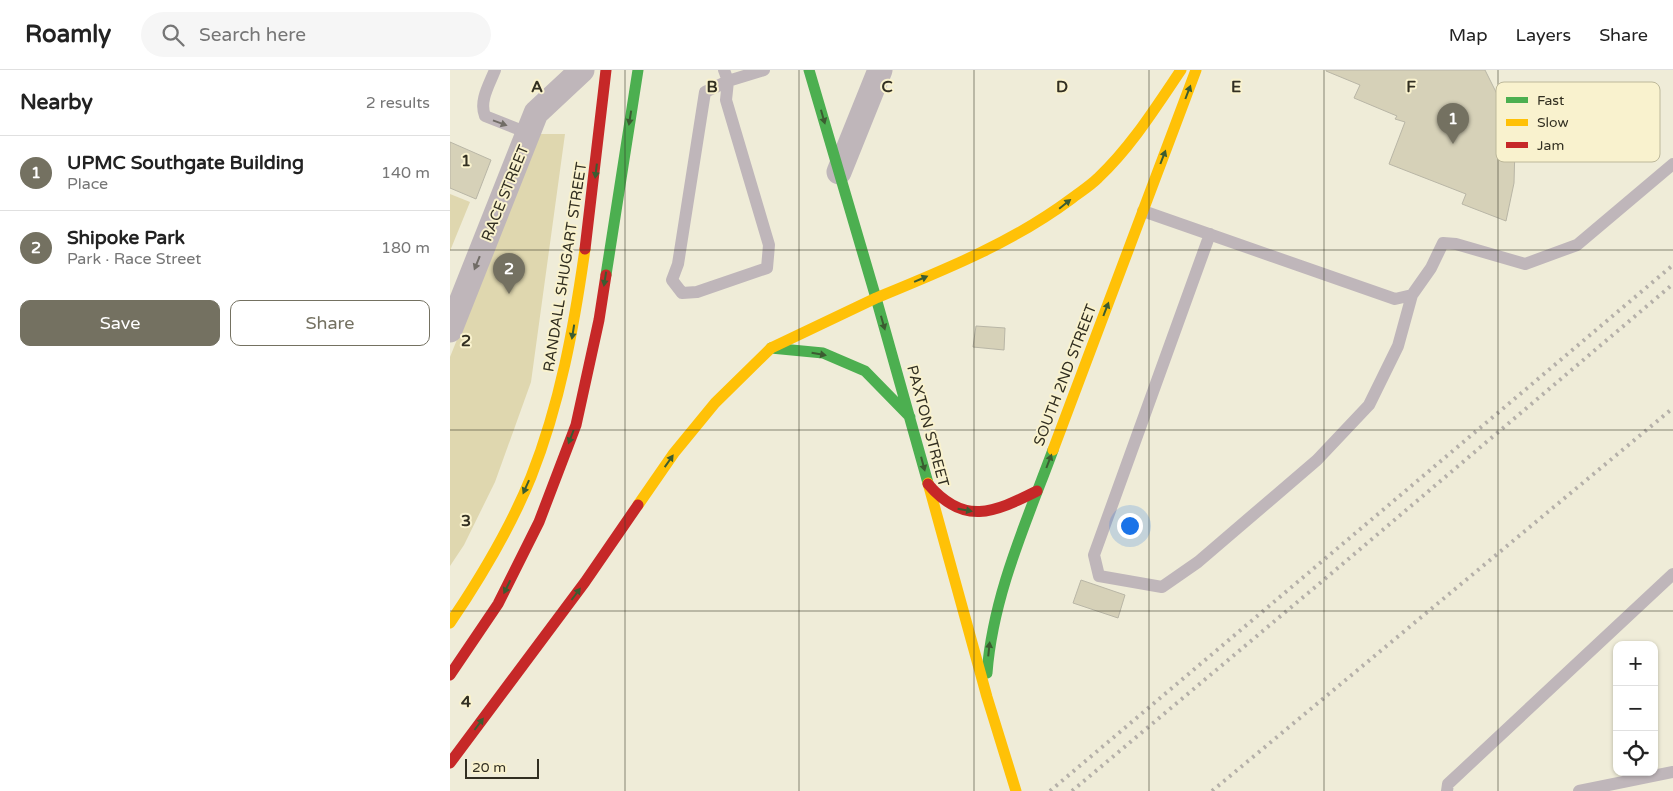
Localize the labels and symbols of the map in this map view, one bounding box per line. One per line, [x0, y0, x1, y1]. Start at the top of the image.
text: A [531, 77, 543, 97]
text: B [706, 77, 718, 97]
text: C [881, 77, 893, 97]
text: D [1056, 77, 1068, 97]
text: E [1231, 77, 1241, 97]
text: F [1406, 77, 1416, 97]
legend [1496, 82, 1660, 162]
one-way arrow [1184, 84, 1192, 99]
text: Fast [1537, 92, 1565, 109]
pin: 1 [1437, 103, 1469, 144]
one-way arrow [819, 109, 827, 124]
one-way arrow [626, 111, 634, 127]
text: Slow [1537, 114, 1569, 131]
one-way arrow [492, 120, 507, 127]
text: Jam [1537, 137, 1564, 154]
street label: RACE STREET [477, 142, 533, 244]
one-way arrow [1159, 149, 1167, 164]
text: 1 [461, 151, 471, 171]
street label: RANDALL SHUGART STREET [540, 161, 590, 373]
one-way arrow [591, 163, 599, 179]
one-way arrow [1059, 199, 1071, 210]
pin: 2 [493, 253, 525, 294]
one-way arrow [473, 256, 481, 271]
one-way arrow [601, 271, 609, 287]
one-way arrow [914, 275, 929, 283]
street label: SOUTH 2ND STREET [1030, 301, 1100, 449]
one-way arrow [1102, 301, 1110, 316]
one-way arrow [880, 316, 888, 331]
one-way arrow [568, 324, 576, 340]
text: 2 [461, 331, 471, 351]
one-way arrow [812, 350, 828, 358]
street label: PAXTON STREET [903, 363, 953, 489]
one-way arrow [567, 430, 574, 445]
one-way arrow [664, 454, 674, 467]
one-way arrow [1045, 454, 1053, 468]
one-way arrow [919, 457, 927, 472]
one-way arrow [521, 480, 529, 494]
one-way arrow [958, 506, 974, 514]
text: 3 [461, 511, 471, 531]
your location [1117, 513, 1143, 539]
one-way arrow [503, 579, 511, 594]
one-way arrow [571, 587, 581, 601]
one-way arrow [985, 640, 993, 656]
text: 4 [461, 692, 471, 712]
one-way arrow [474, 717, 484, 731]
scale bar [465, 756, 539, 779]

